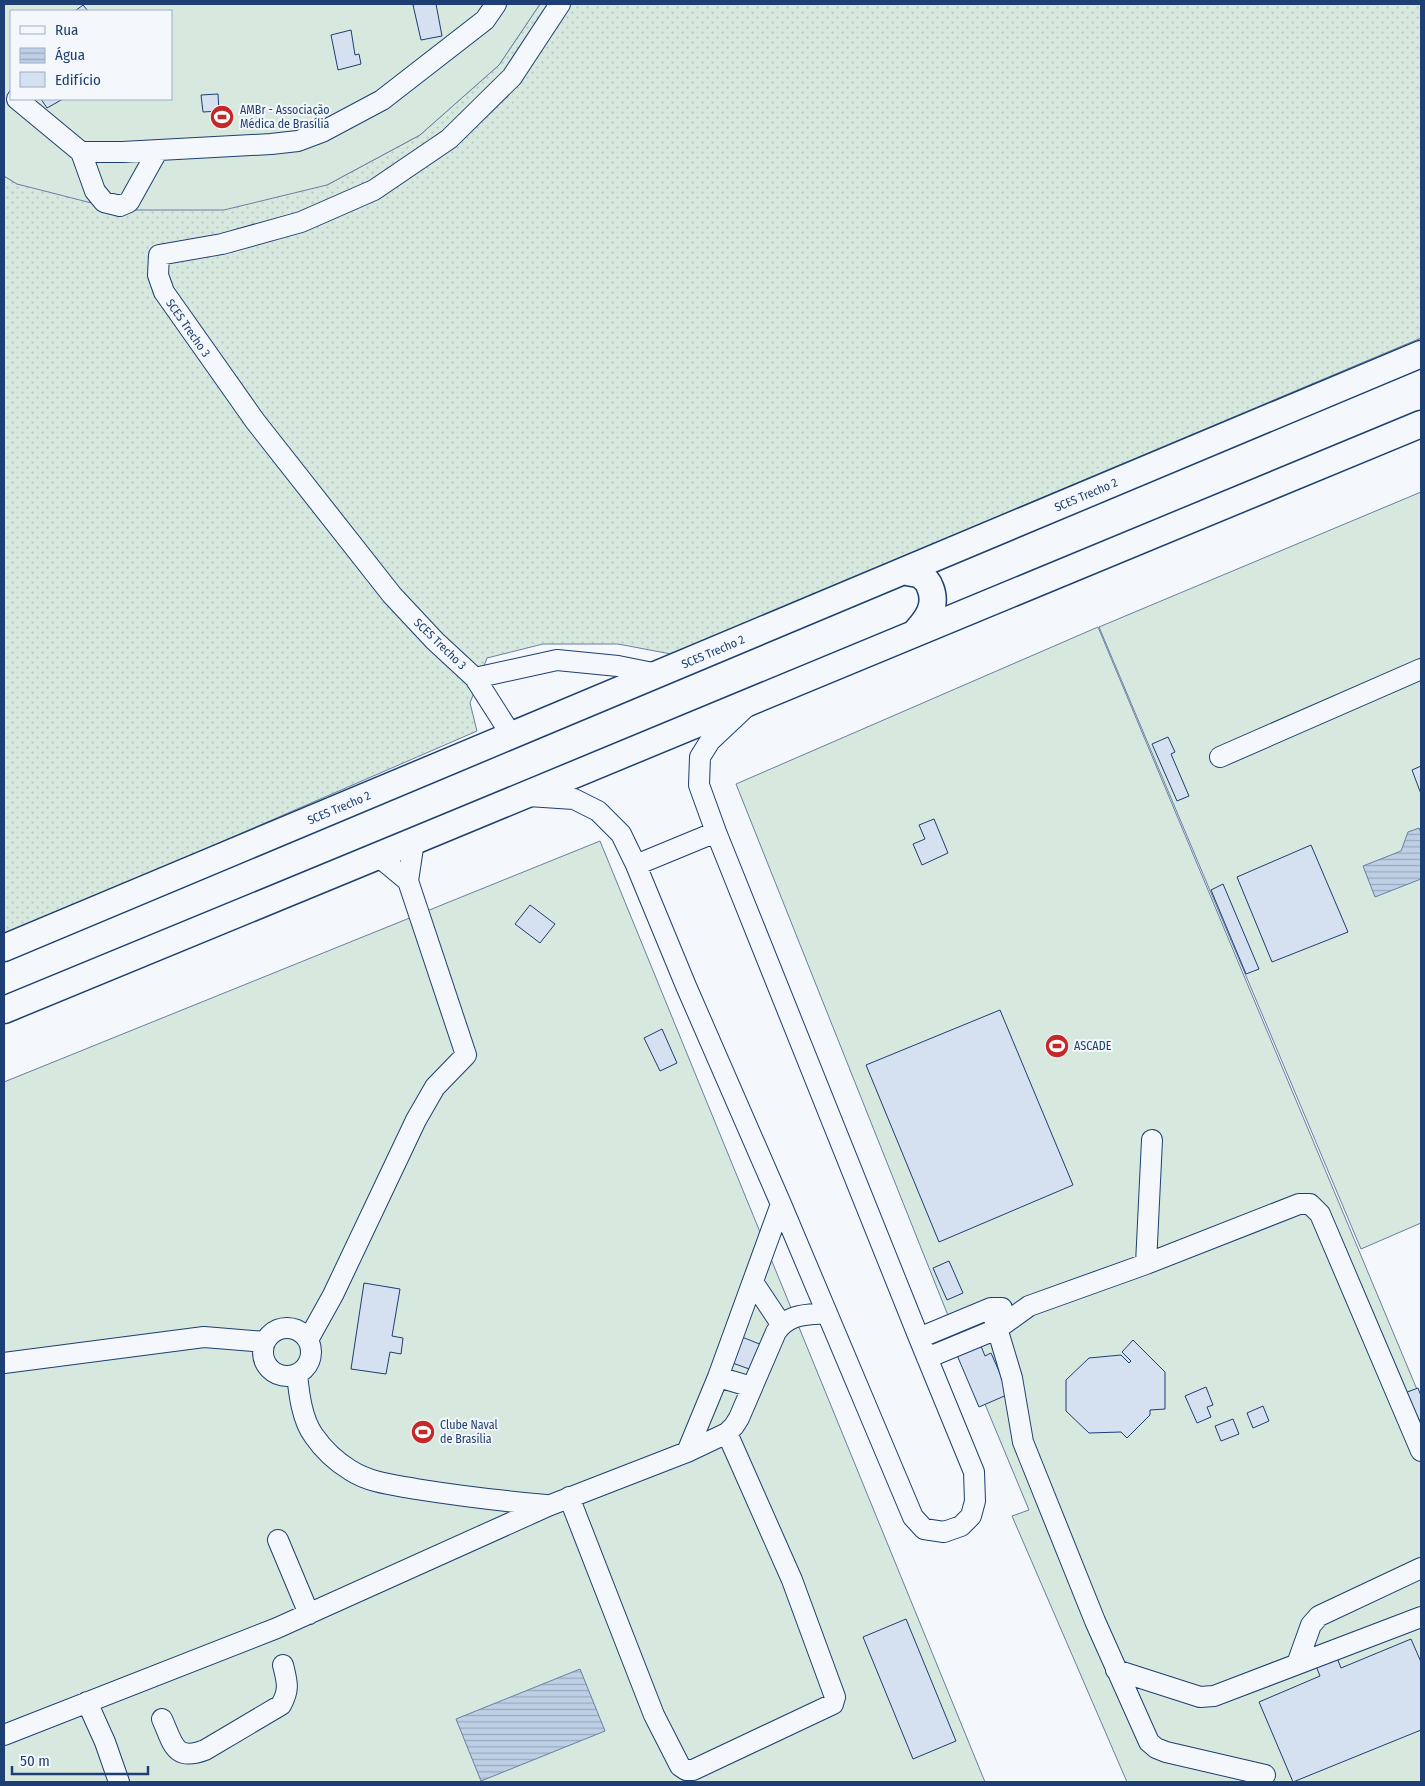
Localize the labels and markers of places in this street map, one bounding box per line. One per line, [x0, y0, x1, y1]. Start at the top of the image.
place label: AMBr - Associação Médica de Brasília [240, 103, 330, 131]
sports icon: AMBr - Associação Médica de Brasília [209, 104, 235, 130]
sports icon: ASCADE [1044, 1033, 1070, 1059]
place label: ASCADE [1074, 1039, 1112, 1053]
place label: Clube Naval de Brasília [440, 1418, 498, 1446]
sports icon: Clube Naval de Brasília [410, 1419, 436, 1445]

